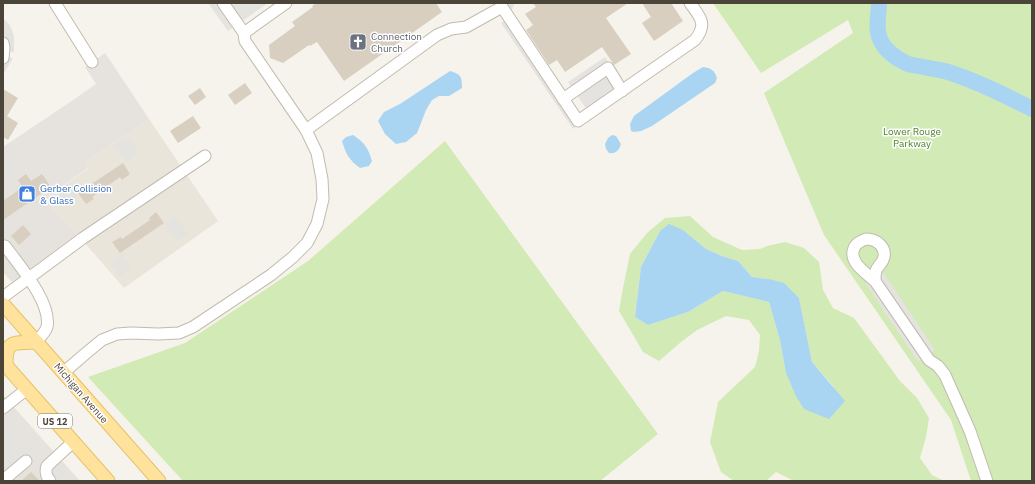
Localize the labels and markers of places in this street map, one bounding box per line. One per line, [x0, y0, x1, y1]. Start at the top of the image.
place label: Connection Church [371, 30, 422, 55]
church icon: Connection Church [348, 32, 368, 52]
place label: Gerber Collision & Glass [40, 182, 112, 207]
shop icon: Gerber Collision & Glass [17, 184, 37, 204]

